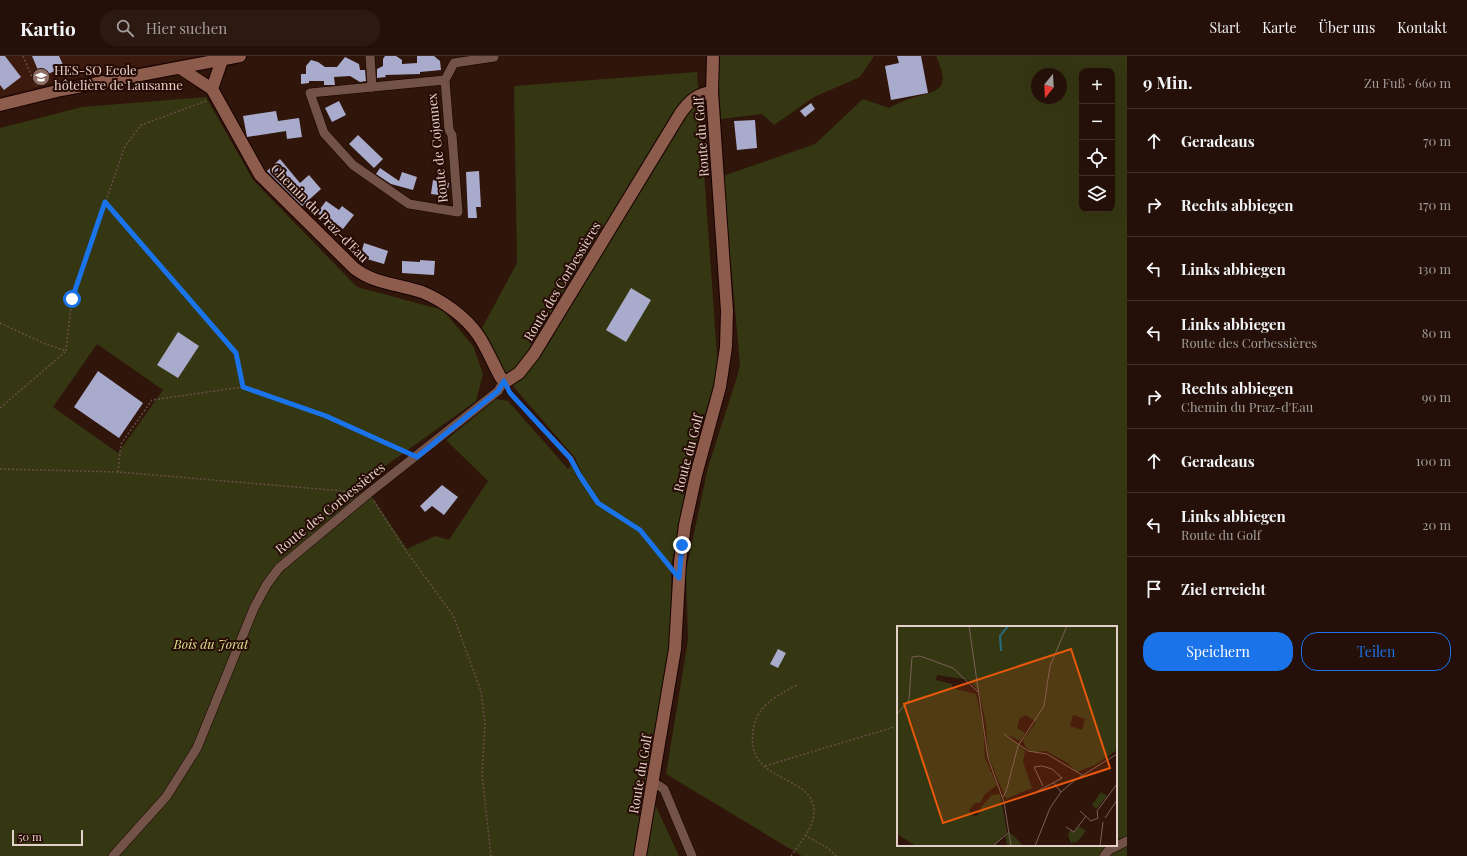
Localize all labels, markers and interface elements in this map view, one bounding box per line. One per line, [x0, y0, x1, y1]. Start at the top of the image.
search box [100, 10, 380, 46]
text: Kartio [20, 15, 76, 41]
icon: search [114, 17, 136, 39]
text: Hier suchen [146, 18, 227, 38]
text: Start [1209, 18, 1240, 37]
text: Karte [1262, 18, 1297, 37]
text: Über uns [1319, 18, 1375, 37]
text: Kontakt [1397, 18, 1447, 37]
place label: HES-SO Ecole hôtelière de Lausanne [54, 61, 183, 93]
school or university icon: HES-SO Ecole hôtelière de Lausanne [31, 67, 51, 87]
north arrow [1031, 68, 1067, 104]
map controls [1079, 68, 1115, 212]
button: + [1079, 68, 1115, 104]
text: 9 Min. [1143, 71, 1193, 93]
text: Zu Fuß · 660 m [1364, 74, 1451, 91]
street label: Route de Cojonnex [422, 92, 451, 204]
street label: Route du Golf [689, 95, 712, 178]
button: − [1079, 104, 1115, 140]
icon: ahead [1143, 130, 1165, 152]
text: Geradeaus [1181, 131, 1255, 151]
text: 70 m [1423, 132, 1451, 149]
button: locate [1079, 140, 1115, 176]
street label: Chemin du Praz-d'Eau [268, 160, 373, 266]
button: layers [1079, 176, 1115, 212]
icon: right [1143, 194, 1165, 216]
text: Rechts abbiegen [1181, 195, 1294, 215]
text: 170 m [1418, 196, 1451, 213]
street label: Route des Corbessières [519, 218, 604, 343]
icon: left [1143, 258, 1165, 280]
text: Links abbiegen [1181, 259, 1286, 279]
text: 130 m [1418, 260, 1451, 277]
route start [63, 290, 81, 308]
text: Links abbiegen [1181, 314, 1286, 334]
icon: left [1143, 322, 1165, 344]
text: 80 m [1422, 324, 1451, 341]
text: Route des Corbessières [1181, 334, 1317, 351]
text: Rechts abbiegen [1181, 378, 1294, 398]
icon: right [1143, 386, 1165, 408]
text: 90 m [1422, 388, 1451, 405]
text: Chemin du Praz-d'Eau [1181, 398, 1313, 415]
street label: Route du Golf [669, 410, 707, 494]
icon: ahead [1143, 450, 1165, 472]
text: Geradeaus [1181, 451, 1255, 471]
text: 100 m [1416, 452, 1451, 469]
street label: Route des Corbessières [271, 458, 388, 557]
text: Links abbiegen [1181, 506, 1286, 526]
icon: left [1143, 514, 1165, 536]
text: 20 m [1422, 516, 1451, 533]
text: Route du Golf [1181, 526, 1261, 543]
route end [673, 536, 691, 554]
icon: arrive [1143, 578, 1165, 600]
text: Ziel erreicht [1181, 579, 1266, 599]
inset map [897, 626, 1117, 846]
button: Speichern [1143, 632, 1293, 671]
button: Teilen [1301, 632, 1451, 671]
park label: Bois du Jorat [173, 635, 249, 652]
street label: Route du Golf [624, 731, 655, 815]
scale bar [12, 828, 83, 847]
text: 50 m [18, 829, 42, 844]

